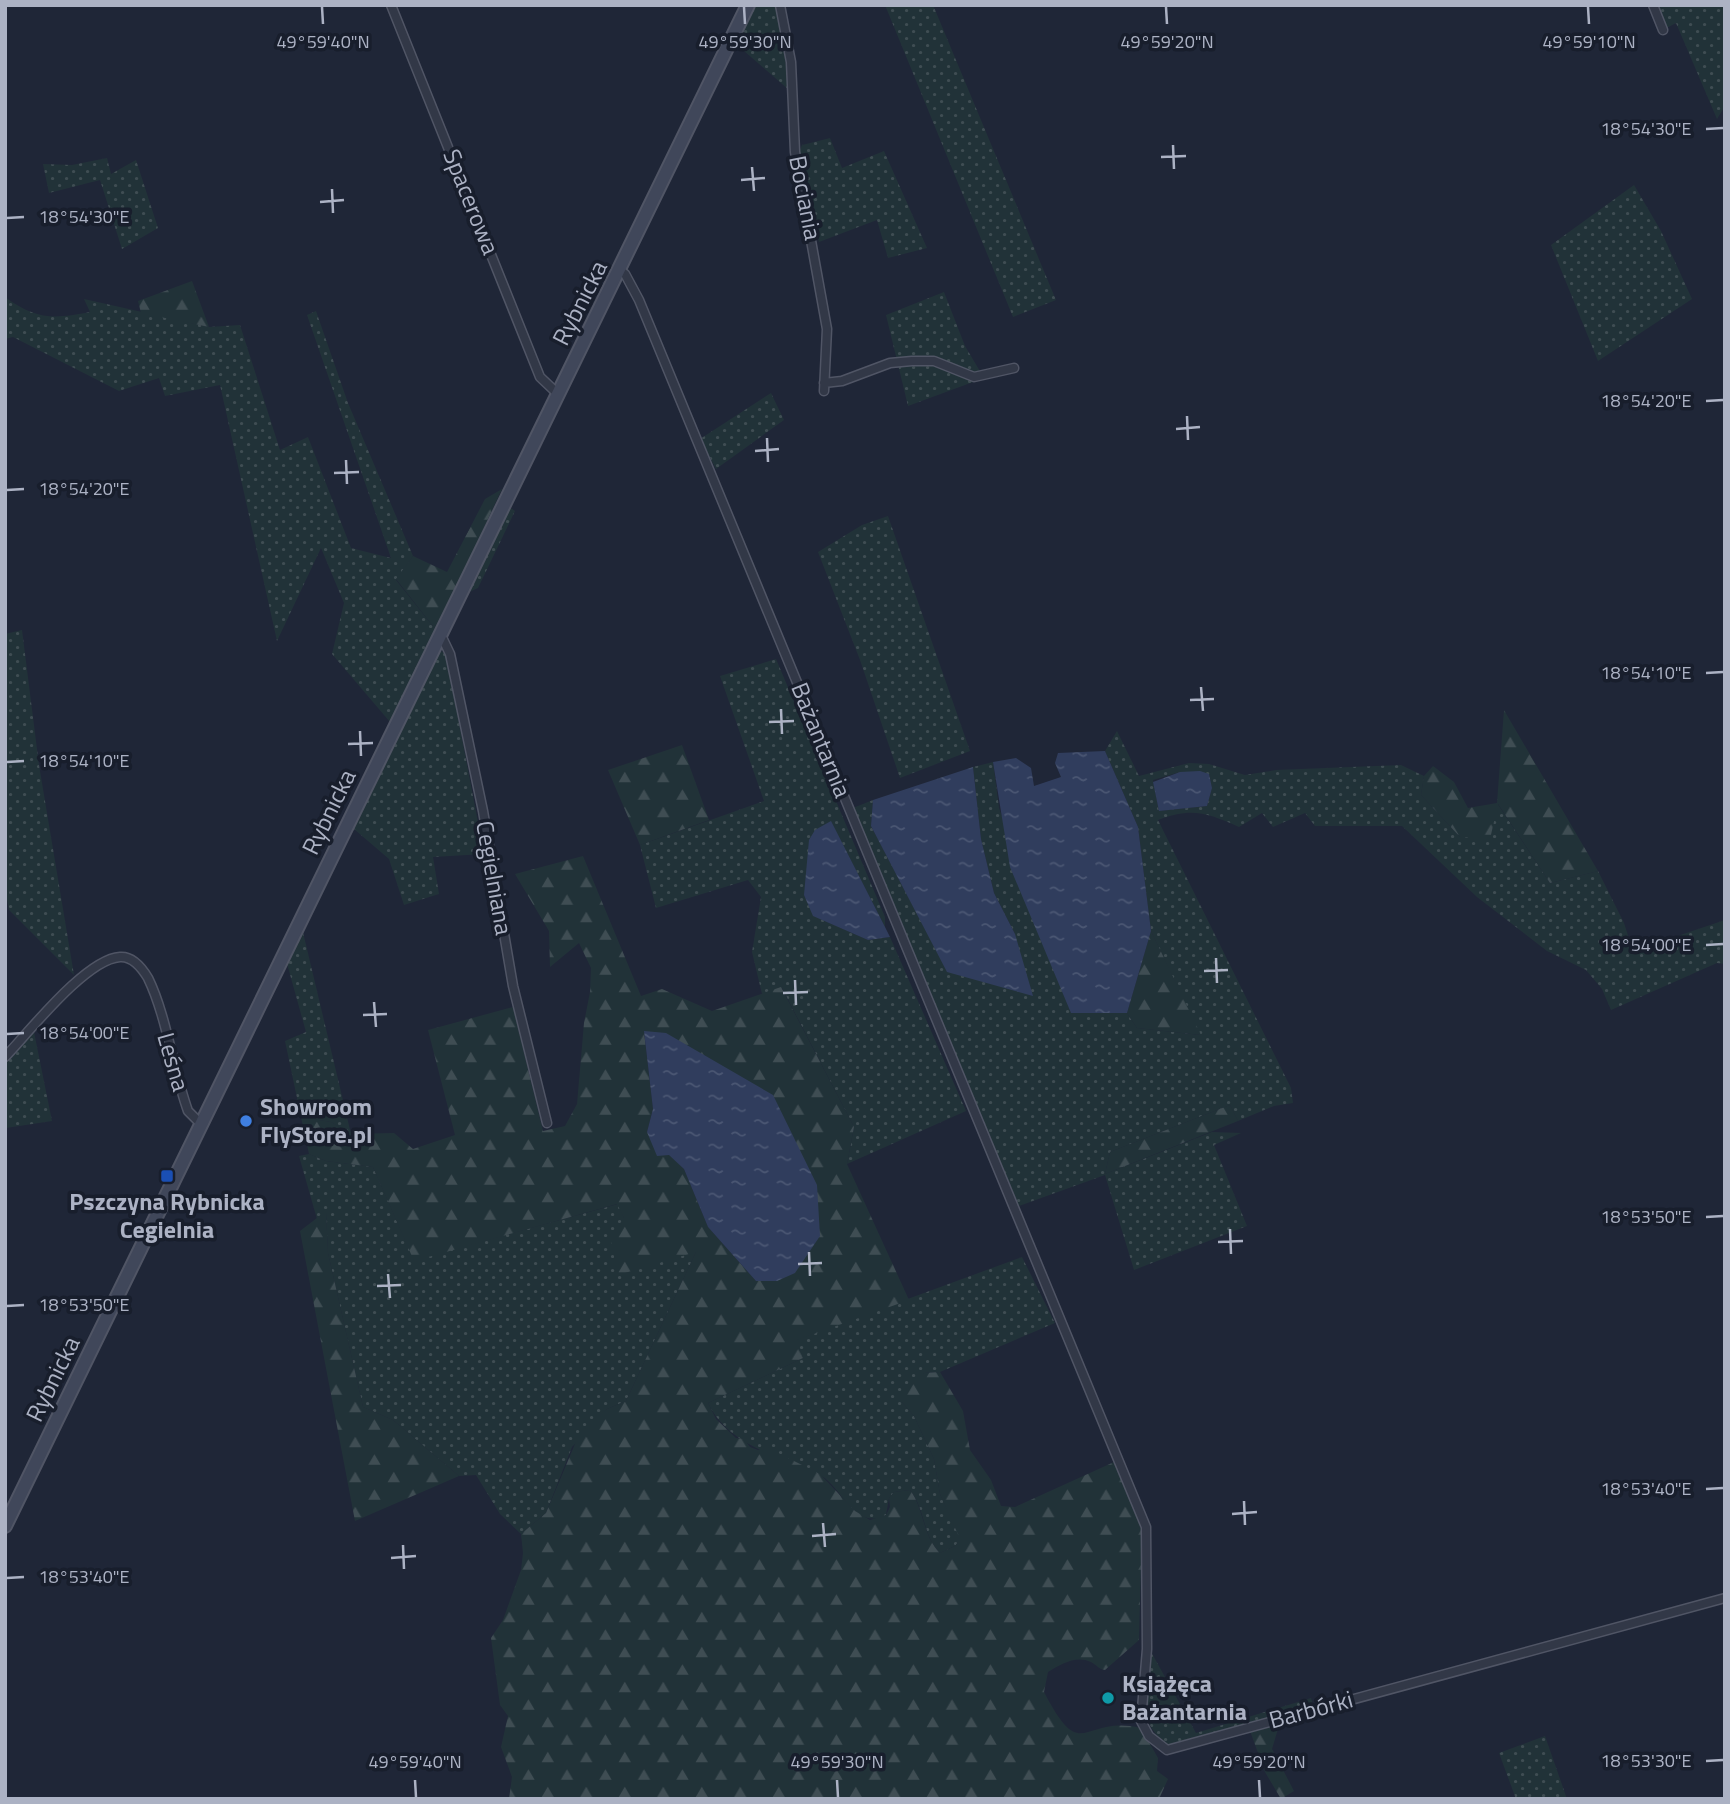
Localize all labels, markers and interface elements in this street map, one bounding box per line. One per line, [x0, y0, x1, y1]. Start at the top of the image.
text: 49°59'40"N [276, 28, 370, 55]
text: 49°59'30"N [698, 28, 792, 55]
text: 49°59'20"N [1120, 28, 1214, 55]
text: 49°59'10"N [1542, 28, 1636, 55]
text: 18°54'30"E [1601, 115, 1692, 142]
street label: Spacerowa [434, 143, 509, 260]
street label: Bociania [780, 152, 832, 243]
text: 18°54'30"E [39, 203, 130, 230]
street label: Rybnicka [542, 254, 616, 351]
text: 18°54'20"E [1601, 387, 1692, 414]
text: 18°54'20"E [39, 475, 130, 502]
text: 18°54'10"E [1601, 659, 1692, 686]
street label: Bażantarnia [782, 677, 861, 803]
text: 18°54'10"E [39, 747, 130, 774]
street label: Rybnicka [292, 763, 364, 860]
street label: Cegielniana [467, 818, 523, 938]
text: 18°54'00"E [1601, 931, 1692, 958]
text: 18°54'00"E [39, 1019, 130, 1046]
street label: Leśna [148, 1028, 199, 1095]
place label: Showroom FlyStore.pl [260, 1088, 373, 1152]
marker: Showroom FlyStore.pl [238, 1113, 254, 1129]
marker: Pszczyna Rybnicka Cegielnia [159, 1168, 175, 1184]
place label: Pszczyna Rybnicka Cegielnia [69, 1183, 265, 1247]
text: 18°53'50"E [1601, 1203, 1692, 1230]
text: 18°53'50"E [39, 1291, 130, 1318]
street label: Rybnicka [16, 1330, 88, 1427]
text: 18°53'40"E [1601, 1475, 1692, 1502]
text: 18°53'40"E [39, 1563, 130, 1590]
place label: Książęca Bażantarnia [1122, 1665, 1247, 1729]
street label: Barbórki [1265, 1681, 1357, 1737]
marker: Książęca Bażantarnia [1100, 1690, 1116, 1706]
text: 18°53'30"E [1601, 1747, 1692, 1774]
text: 49°59'40"N [368, 1748, 462, 1775]
text: 49°59'30"N [790, 1748, 884, 1775]
text: 49°59'20"N [1212, 1748, 1306, 1775]

